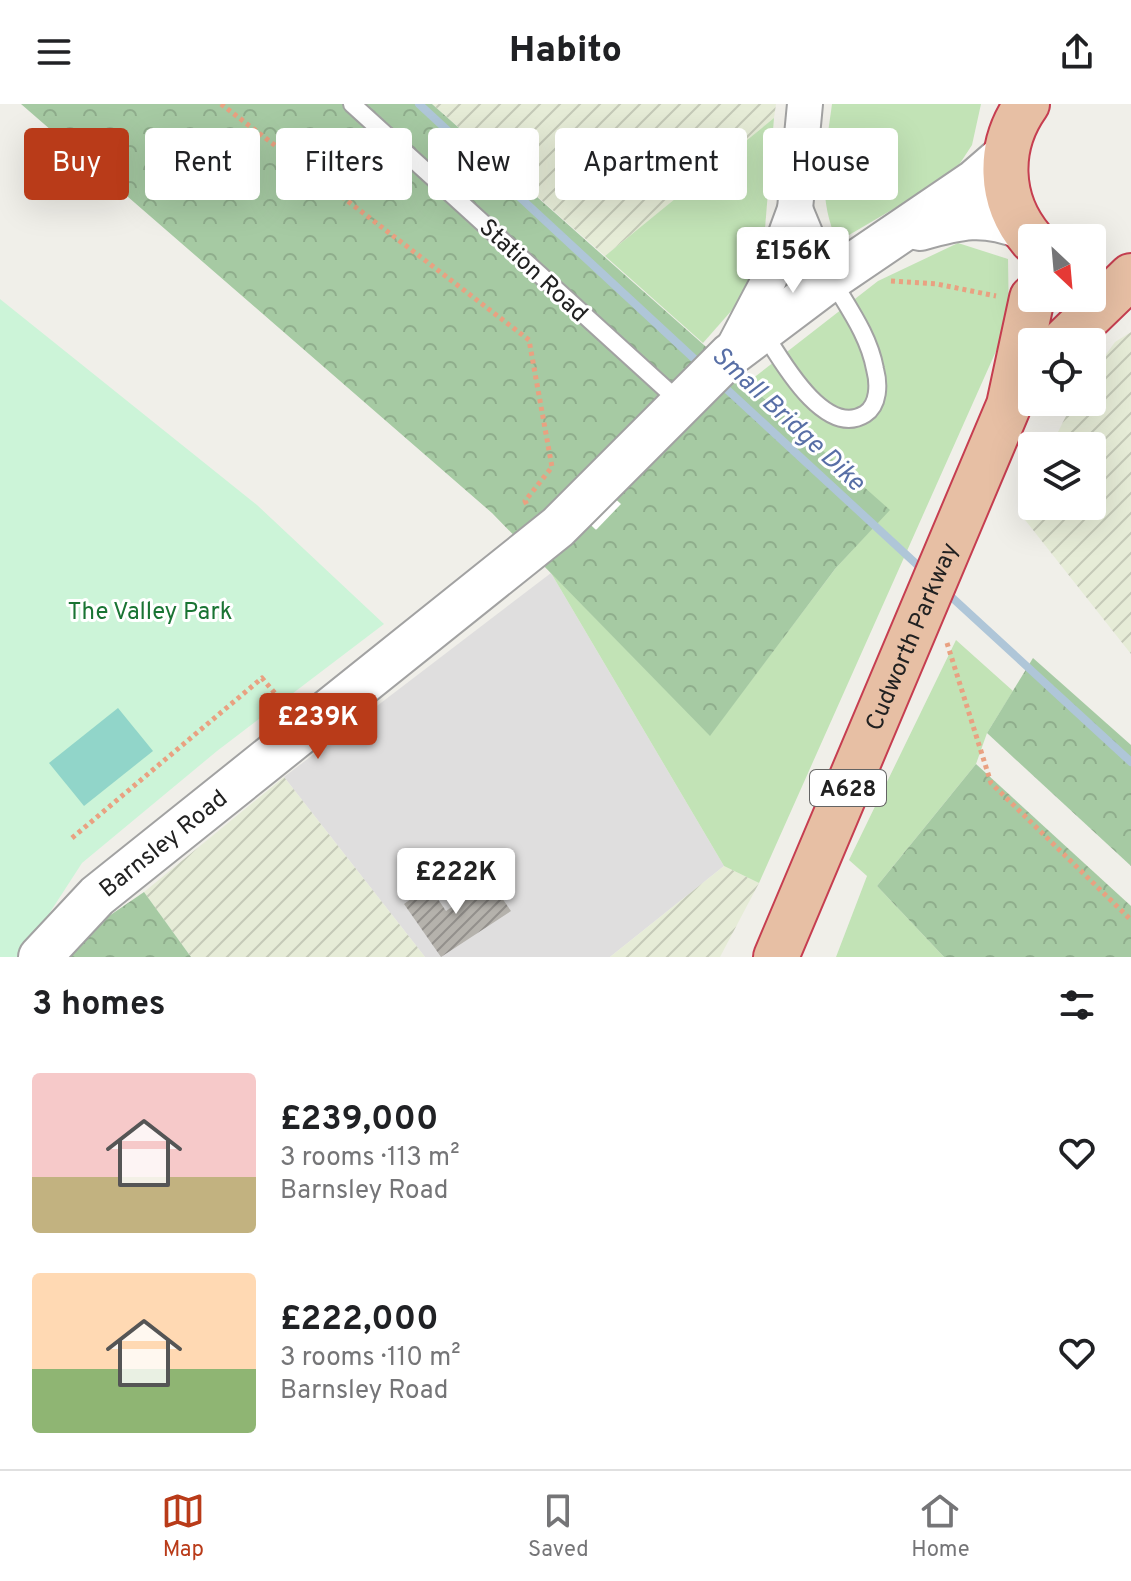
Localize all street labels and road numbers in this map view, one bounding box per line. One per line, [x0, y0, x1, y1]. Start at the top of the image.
street label: Station Road [472, 213, 593, 329]
street label: Cudworth Parkway [860, 539, 966, 736]
road number: A628 [810, 770, 886, 806]
street label: Barnsley Road [94, 784, 234, 905]

